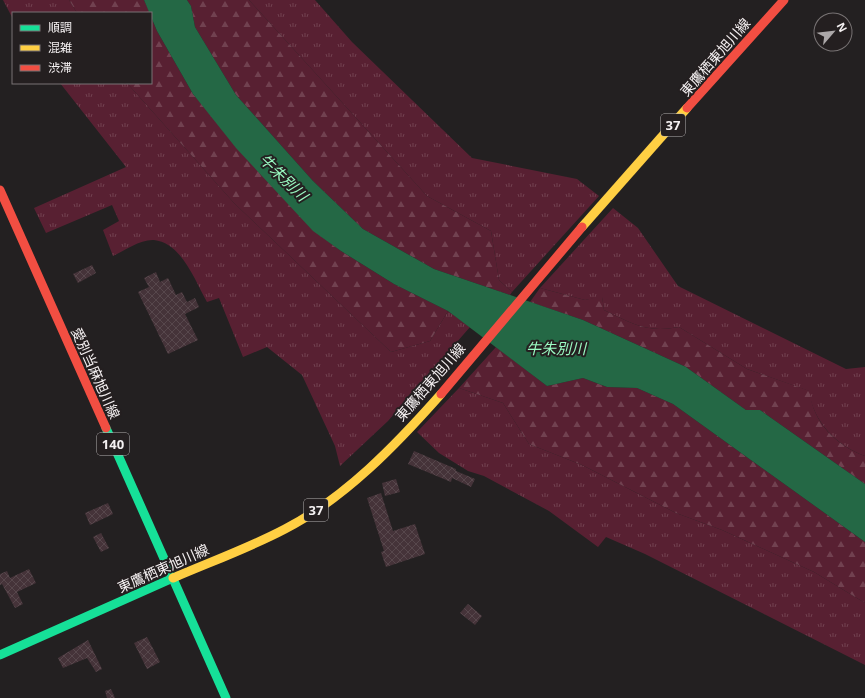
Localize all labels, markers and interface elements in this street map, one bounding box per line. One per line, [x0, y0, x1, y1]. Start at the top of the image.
legend [12, 12, 152, 84]
north arrow [813, 12, 853, 52]
street label: 東鷹栖東旭川線 [676, 14, 754, 100]
text: 順調 [48, 19, 72, 36]
text: N [834, 20, 851, 35]
text: 混雑 [48, 39, 72, 56]
text: 渋滞 [48, 59, 72, 76]
road number: 37 [661, 114, 685, 136]
water label: 牛朱別川 [255, 149, 314, 206]
street label: 愛別当麻旭川線 [67, 324, 125, 422]
water label: 牛朱別川 [526, 338, 588, 358]
street label: 東鷹栖東旭川線 [391, 339, 469, 425]
road number: 140 [97, 433, 129, 455]
road number: 37 [304, 499, 328, 521]
street label: 東鷹栖東旭川線 [114, 539, 212, 597]

